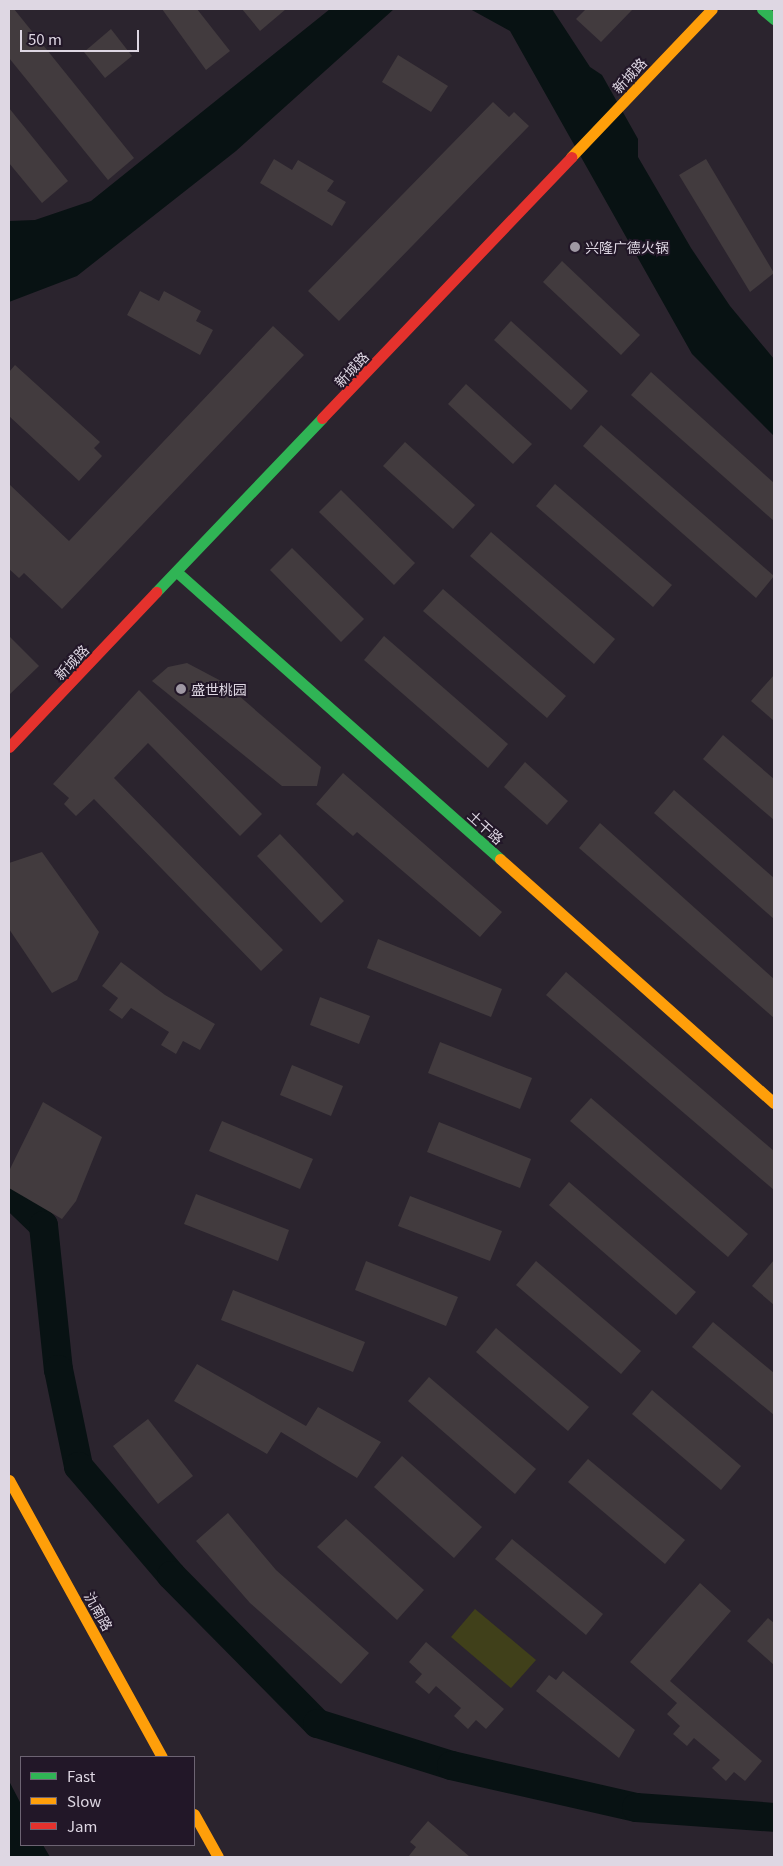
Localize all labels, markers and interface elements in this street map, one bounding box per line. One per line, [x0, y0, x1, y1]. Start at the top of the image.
scale bar [22, 20, 141, 52]
text: 50 m [28, 28, 62, 49]
street label: 新城路 [609, 54, 649, 96]
place label: 兴隆广德火锅 [585, 239, 669, 255]
marker: 兴隆广德火锅 [569, 241, 581, 253]
street label: 新城路 [331, 348, 371, 390]
street label: 新城路 [50, 641, 92, 683]
place label: 盛世桃园 [191, 681, 247, 697]
marker: 盛世桃园 [175, 683, 187, 695]
street label: 土干路 [465, 807, 507, 847]
street label: 氿南路 [81, 1589, 117, 1633]
legend [20, 1756, 195, 1846]
text: Fast [67, 1765, 95, 1786]
text: Slow [67, 1790, 101, 1811]
text: Jam [67, 1815, 97, 1836]

